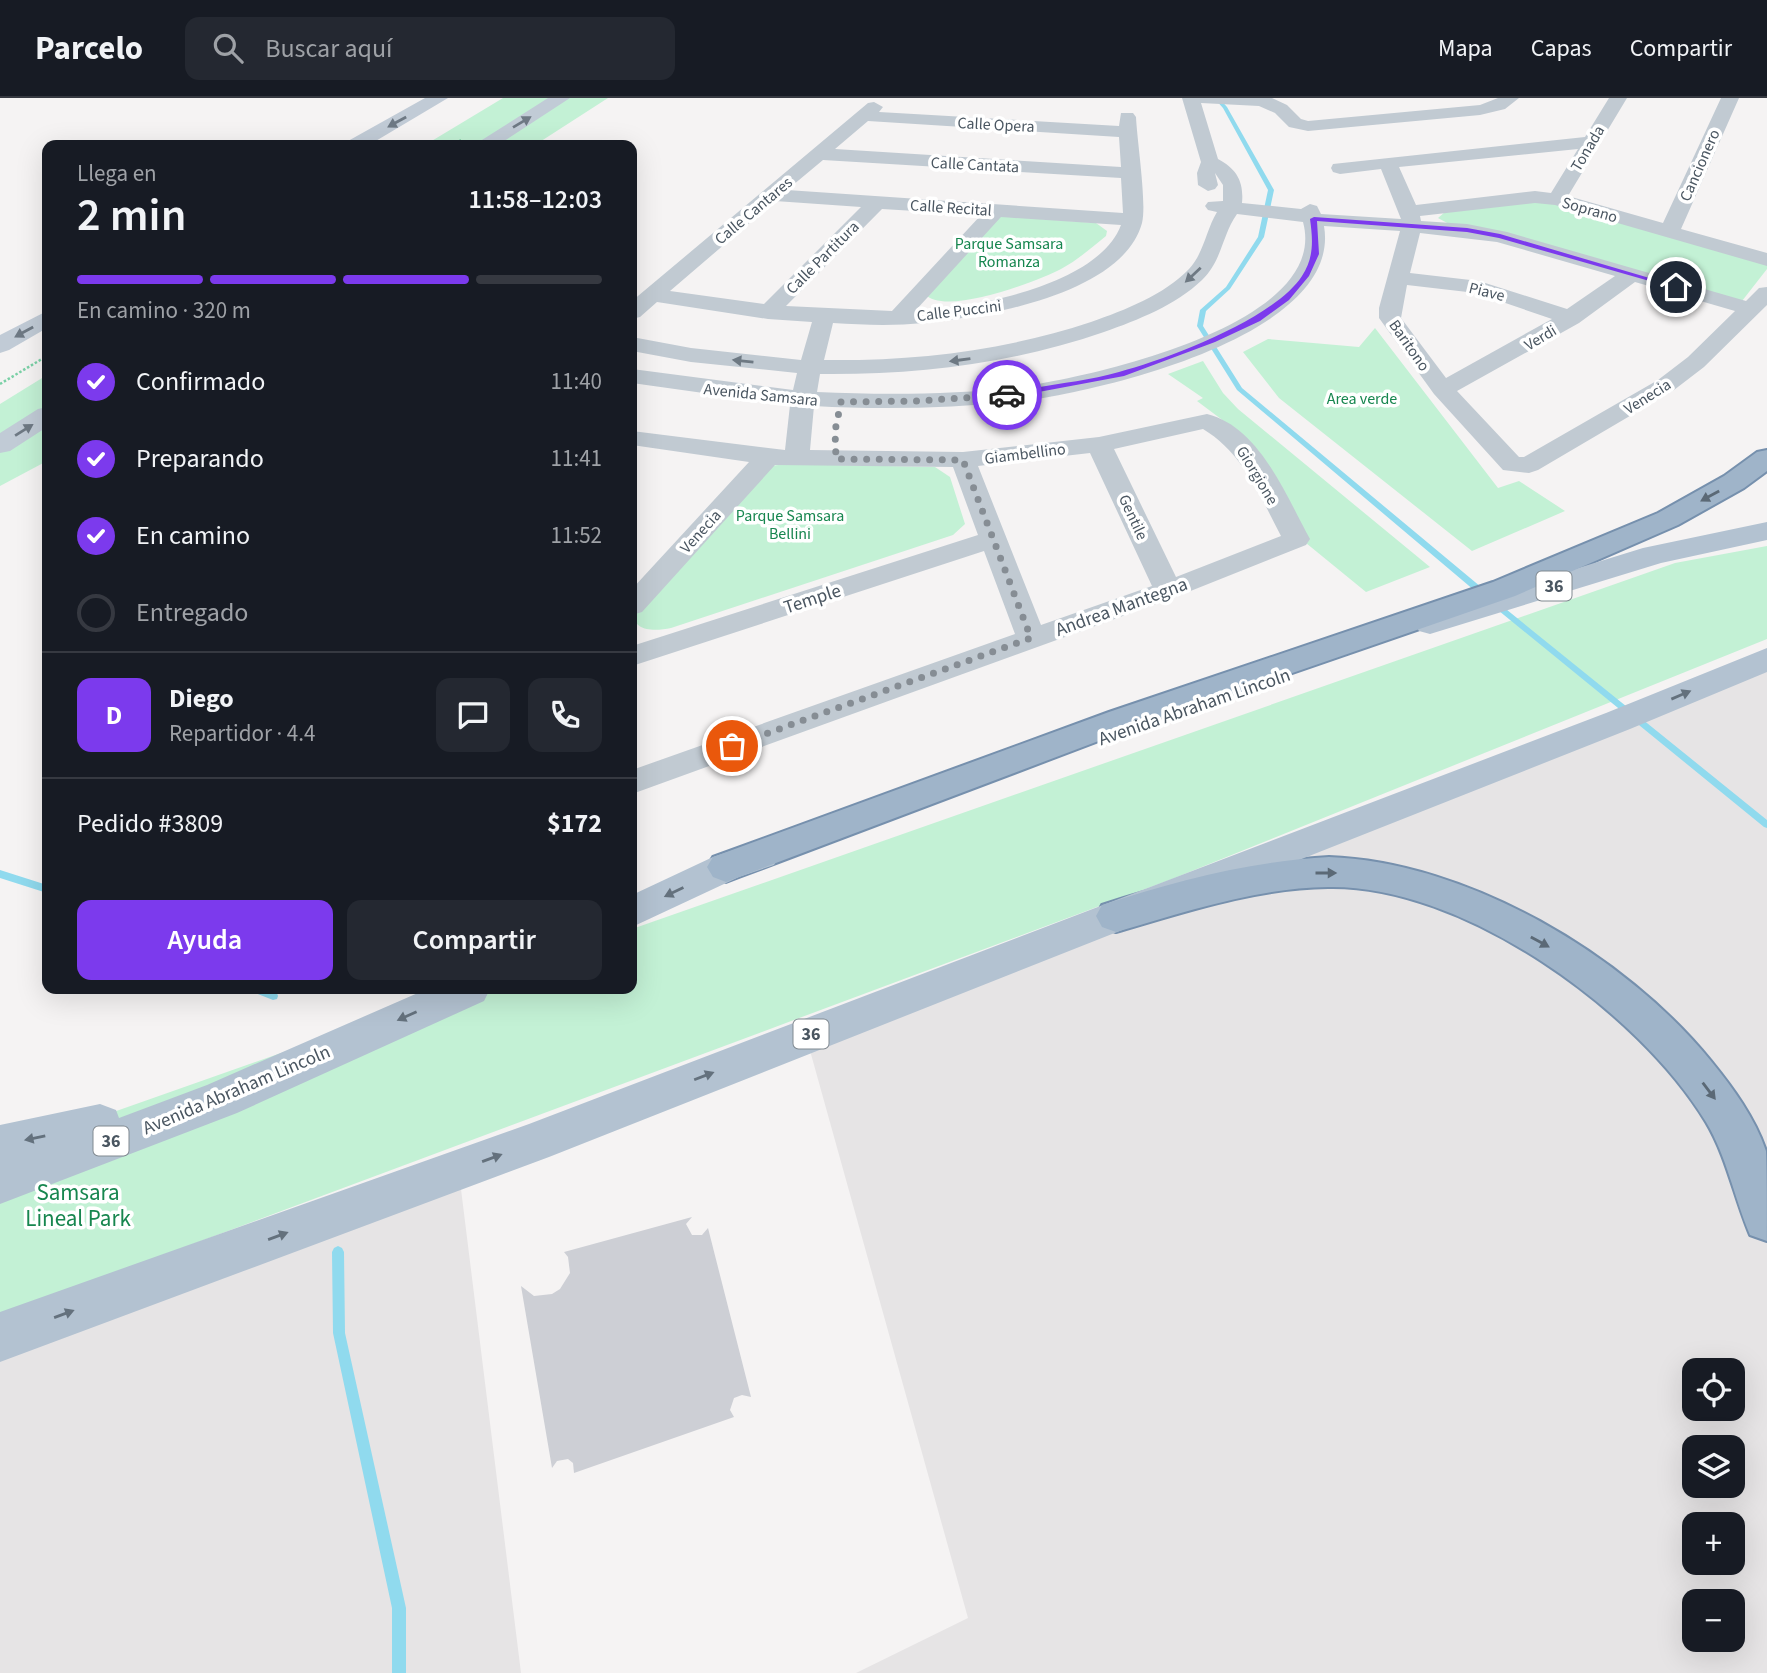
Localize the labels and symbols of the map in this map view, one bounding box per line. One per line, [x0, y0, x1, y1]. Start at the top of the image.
street label: Calle Opera [957, 112, 1035, 138]
one-way arrow [513, 115, 532, 128]
one-way arrow [387, 116, 407, 128]
street label: Tonada [1566, 121, 1610, 176]
street label: Cancionero [1674, 126, 1726, 205]
street label: Calle Cantata [930, 152, 1020, 178]
street label: Calle Cantares [710, 171, 798, 250]
street label: Soprano [1559, 192, 1620, 228]
street label: Calle Recital [909, 194, 993, 222]
street label: Calle Partitura [781, 216, 864, 299]
park label: Parque Samsara Romanza [955, 233, 1063, 273]
pin [1646, 257, 1706, 317]
one-way arrow [1185, 267, 1202, 283]
street label: Piave [1466, 277, 1507, 307]
street label: Calle Puccini [916, 295, 1003, 327]
street label: Baritono [1383, 315, 1435, 376]
street label: Verdi [1520, 320, 1561, 356]
one-way arrow [14, 326, 33, 338]
one-way arrow [732, 355, 754, 366]
one-way arrow [948, 355, 970, 366]
courier [972, 360, 1042, 430]
street label: Venecia [1620, 374, 1675, 420]
street label: Avenida Samsara [703, 378, 819, 412]
park label: Area verde [1327, 388, 1397, 410]
one-way arrow [14, 424, 33, 437]
street label: Giambellino [983, 438, 1067, 470]
street label: Giorgione [1231, 442, 1283, 509]
one-way arrow [1700, 490, 1720, 502]
street label: Gentile [1113, 491, 1153, 544]
street label: Venecia [675, 505, 726, 558]
park label: Parque Samsara Bellini [736, 505, 844, 545]
street label: Andrea Mantegna [1052, 571, 1191, 644]
road number: 36 [1536, 572, 1572, 600]
street label: Temple [780, 577, 845, 621]
street label: Avenida Abraham Lincoln [1095, 662, 1294, 753]
one-way arrow [1670, 689, 1691, 700]
pin [702, 716, 762, 776]
one-way arrow [1315, 867, 1337, 879]
one-way arrow [664, 886, 684, 897]
one-way arrow [1530, 936, 1549, 948]
one-way arrow [396, 1011, 417, 1022]
road number: 36 [794, 1020, 828, 1049]
street label: Avenida Abraham Lincoln [139, 1039, 335, 1142]
one-way arrow [693, 1070, 714, 1081]
one-way arrow [1701, 1082, 1715, 1100]
road number: 36 [94, 1126, 128, 1156]
one-way arrow [24, 1133, 46, 1144]
one-way arrow [481, 1152, 502, 1163]
park label: Samsara Lineal Park [25, 1176, 131, 1235]
one-way arrow [267, 1230, 288, 1241]
one-way arrow [54, 1308, 75, 1319]

